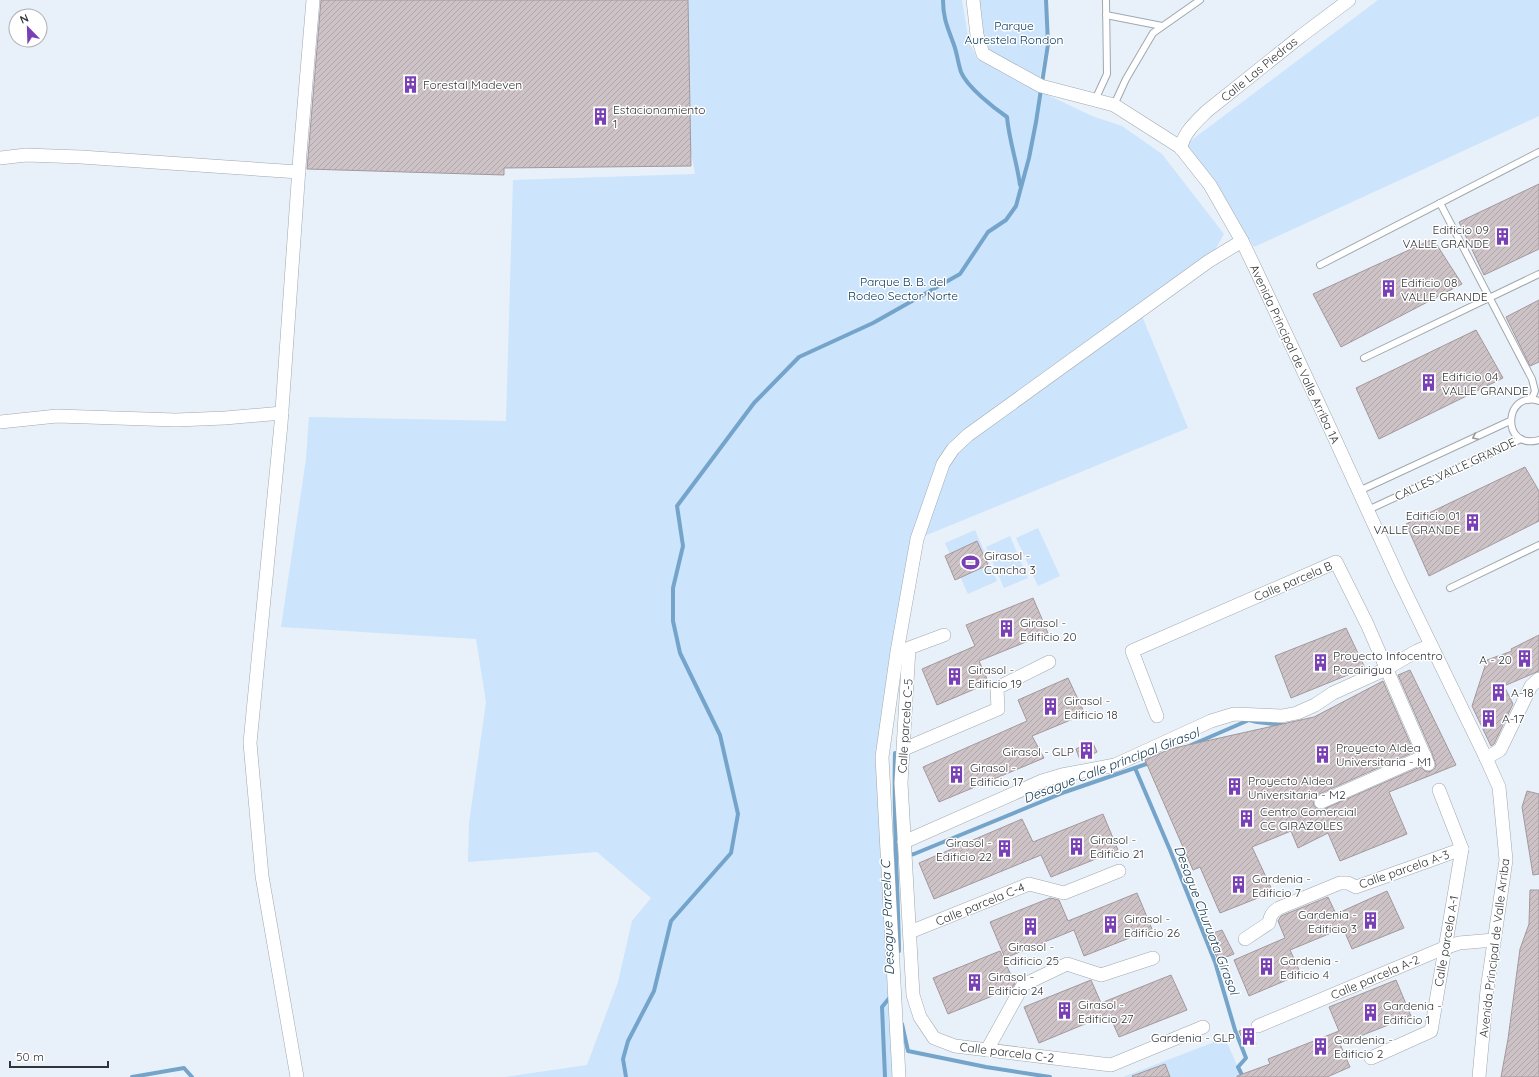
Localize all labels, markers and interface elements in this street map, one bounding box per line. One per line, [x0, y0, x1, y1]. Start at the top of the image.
north arrow [8, 8, 48, 48]
text: N [18, 11, 31, 27]
park label: Parque Aurestela Rondon [965, 18, 1063, 47]
street label: Calle Las Piedras [1218, 33, 1301, 104]
building icon: Forestal Madeven [400, 74, 420, 94]
place label: Forestal Madeven [423, 77, 522, 92]
place label: Estacionamiento 1 [613, 102, 706, 131]
building icon: Estacionamiento 1 [590, 106, 610, 126]
place label: Edificio 09 VALLE GRANDE [1402, 222, 1489, 251]
building icon: Edificio 09 VALLE GRANDE [1492, 226, 1512, 246]
street label: Avenida Principal de Valle Arriba 1A [1247, 262, 1343, 446]
park label: Parque B. B. del Rodeo Sector Norte [848, 274, 958, 303]
place label: Edificio 08 VALLE GRANDE [1401, 275, 1488, 304]
building icon: Edificio 08 VALLE GRANDE [1378, 279, 1398, 299]
place label: Edificio 04 VALLE GRANDE [1442, 369, 1529, 398]
building icon: Edificio 04 VALLE GRANDE [1419, 373, 1439, 393]
one-way arrow [1472, 432, 1479, 440]
street label: CALLES VALLE GRANDE [1392, 434, 1518, 504]
place label: Edificio 01 VALLE GRANDE [1373, 508, 1460, 537]
building icon: Edificio 01 VALLE GRANDE [1463, 512, 1483, 532]
place label: Girasol - Cancha 3 [984, 548, 1036, 577]
sports icon: Girasol - Cancha 3 [961, 552, 981, 572]
street label: Calle parcela B [1252, 558, 1335, 604]
place label: Girasol - Edificio 20 [1020, 615, 1077, 644]
building icon: Girasol - Edificio 20 [997, 619, 1017, 639]
place label: Proyecto Infocentro Pacairigua [1333, 648, 1443, 677]
building icon: A - 20 [1515, 649, 1535, 669]
building icon: Proyecto Infocentro Pacairigua [1310, 652, 1330, 672]
place label: A - 20 [1479, 652, 1512, 667]
place label: Girasol - Edificio 19 [968, 662, 1022, 691]
building icon: Girasol - Edificio 19 [945, 666, 965, 686]
street label: Calle parcela C-5 [894, 678, 916, 774]
building icon: A-18 [1488, 682, 1508, 702]
place label: A-18 [1511, 685, 1534, 700]
place label: Girasol - Edificio 18 [1064, 693, 1118, 722]
building icon: Girasol - Edificio 18 [1041, 697, 1061, 717]
building icon: A-17 [1479, 708, 1499, 728]
place label: A-17 [1502, 711, 1524, 726]
water label: Desague Calle principal Girasol [1021, 723, 1203, 806]
place label: Proyecto Aldea Universitaria - M1 [1336, 740, 1431, 769]
building icon: Girasol - GLP [1077, 741, 1097, 761]
place label: Girasol - GLP [1003, 744, 1074, 759]
building icon: Proyecto Aldea Universitaria - M1 [1313, 744, 1333, 764]
place label: Girasol - Edificio 17 [970, 760, 1023, 789]
building icon: Girasol - Edificio 17 [947, 764, 967, 784]
place label: Proyecto Aldea Universitaria - M2 [1248, 773, 1346, 802]
building icon: Proyecto Aldea Universitaria - M2 [1225, 777, 1245, 797]
place label: Centro Comercial CC GIRAZOLES [1260, 804, 1356, 833]
building icon: Centro Comercial CC GIRAZOLES [1237, 808, 1257, 828]
place label: Girasol - Edificio 21 [1090, 832, 1144, 861]
place label: Girasol - Edificio 22 [936, 835, 992, 864]
building icon: Girasol - Edificio 21 [1067, 836, 1087, 856]
building icon: Girasol - Edificio 22 [995, 839, 1015, 859]
water label: Desague Churuata Girasol [1171, 843, 1244, 999]
street label: Calle parcela A-3 [1357, 847, 1451, 891]
water label: Desague Parcela C [877, 858, 897, 975]
street label: Avenida Principal de Valle Arriba [1476, 858, 1512, 1038]
place label: Gardenia - Edificio 7 [1252, 871, 1311, 900]
building icon: Gardenia - Edificio 7 [1229, 875, 1249, 895]
street label: Calle parcela C-4 [933, 879, 1027, 929]
street label: Calle parcela A-1 [1431, 894, 1461, 988]
place label: Gardenia - Edificio 3 [1298, 907, 1357, 936]
place label: Girasol - Edificio 26 [1124, 911, 1180, 940]
building icon: Gardenia - Edificio 3 [1360, 911, 1380, 931]
building icon: Girasol - Edificio 26 [1101, 915, 1121, 935]
building icon: Girasol - Edificio 25 [1021, 917, 1041, 937]
place label: Girasol - Edificio 25 [1003, 939, 1059, 968]
street label: Calle parcela A-2 [1328, 951, 1422, 1002]
place label: Gardenia - Edificio 4 [1280, 953, 1339, 982]
building icon: Gardenia - Edificio 4 [1257, 957, 1277, 977]
place label: Girasol - Edificio 24 [988, 969, 1044, 998]
building icon: Girasol - Edificio 24 [965, 973, 985, 993]
place label: Girasol - Edificio 27 [1078, 997, 1133, 1026]
place label: Gardenia - Edificio 1 [1383, 998, 1442, 1027]
building icon: Girasol - Edificio 27 [1055, 1001, 1075, 1021]
building icon: Gardenia - Edificio 1 [1360, 1002, 1380, 1022]
building icon: Gardenia - GLP [1238, 1027, 1258, 1047]
place label: Gardenia - GLP [1151, 1030, 1235, 1045]
place label: Gardenia - Edificio 2 [1334, 1032, 1393, 1061]
building icon: Gardenia - Edificio 2 [1311, 1036, 1331, 1056]
street label: Calle parcela C-2 [959, 1039, 1055, 1065]
scale bar [10, 1043, 108, 1069]
text: 50 m [16, 1049, 44, 1064]

